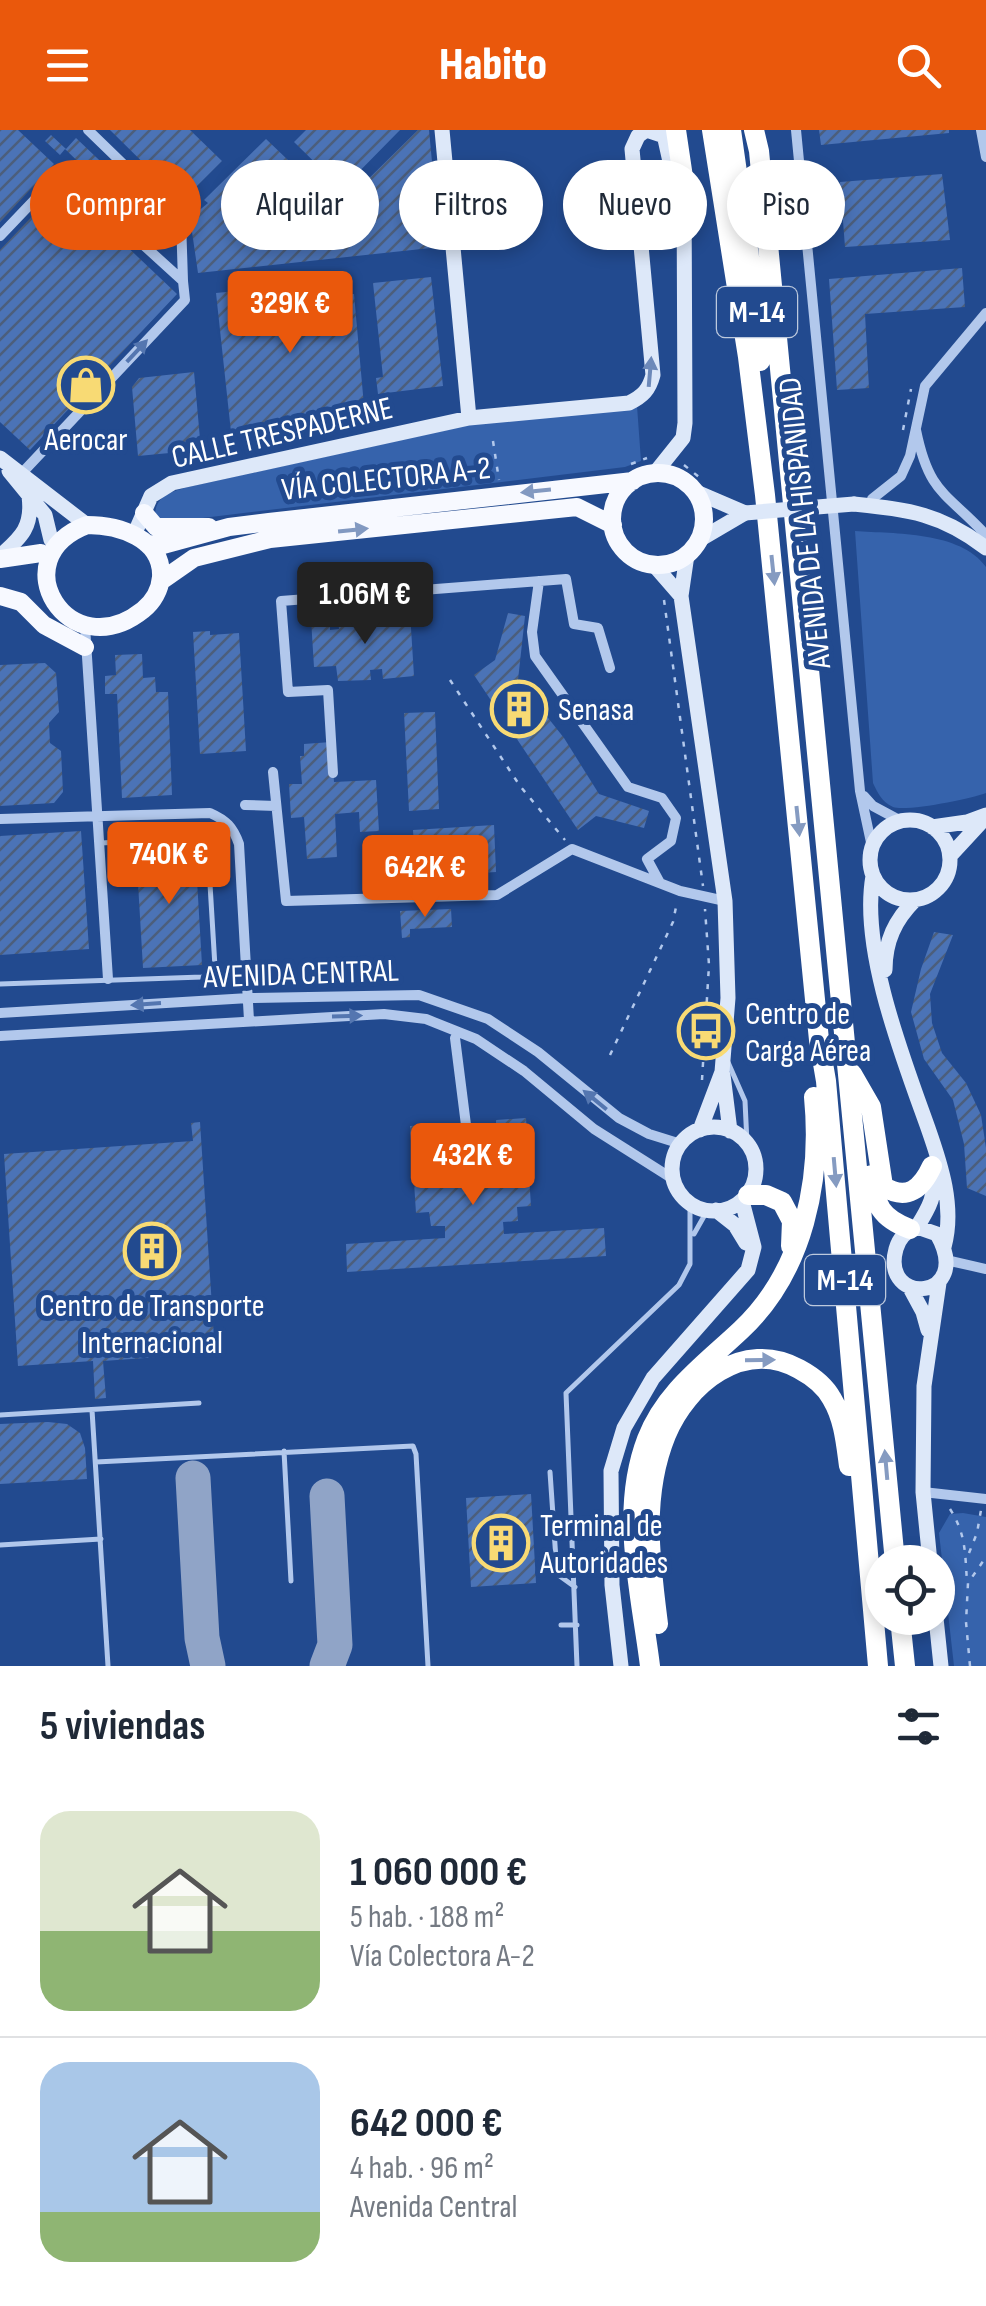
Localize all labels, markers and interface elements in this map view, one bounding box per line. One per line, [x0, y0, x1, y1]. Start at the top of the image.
icon: menu [40, 38, 95, 93]
text: Habito [439, 38, 547, 93]
icon: search [891, 38, 946, 93]
chip: Comprar [30, 160, 201, 250]
chip: Alquilar [221, 160, 379, 250]
chip: Filtros [399, 160, 543, 250]
chip: Nuevo [563, 160, 707, 250]
chip: Piso [727, 160, 845, 250]
pin: 329K € [209, 271, 371, 356]
text: 329K € [250, 284, 330, 323]
road number: M-14 [717, 287, 797, 337]
one-way arrow [125, 339, 148, 363]
shop icon: Aerocar [56, 355, 116, 415]
one-way arrow [642, 356, 658, 387]
street label: AVENIDA DE LA HISPANIDAD [771, 375, 840, 671]
street label: CALLE TRESPADERNE [168, 389, 397, 478]
place label: Aerocar [44, 421, 127, 460]
street label: VÍA COLECTORA A-2 [280, 449, 493, 510]
one-way arrow [520, 483, 551, 499]
one-way arrow [337, 522, 369, 538]
one-way arrow [765, 555, 781, 587]
pin: 1.06M € [273, 562, 457, 647]
text: 1.06M € [319, 575, 411, 614]
building icon: Senasa [489, 679, 549, 739]
place label: Senasa [558, 691, 634, 730]
one-way arrow [790, 805, 806, 837]
pin: 740K € [88, 822, 250, 907]
text: 740K € [129, 835, 209, 874]
pin: 642K € [344, 835, 506, 920]
text: 642K € [384, 848, 466, 887]
street label: AVENIDA CENTRAL [202, 952, 399, 997]
place label: Centro de Carga Aérea [745, 995, 871, 1071]
one-way arrow [130, 996, 162, 1012]
bus stop icon: Centro de Carga Aérea [676, 1001, 736, 1061]
one-way arrow [331, 1008, 363, 1024]
one-way arrow [582, 1090, 608, 1110]
pin: 432K € [392, 1123, 554, 1208]
text: 432K € [433, 1136, 513, 1175]
one-way arrow [827, 1156, 843, 1188]
building icon: Centro de Transporte Internacional [122, 1221, 182, 1281]
road number: M-14 [805, 1255, 885, 1305]
place label: Centro de Transporte Internacional [39, 1287, 265, 1363]
one-way arrow [745, 1352, 777, 1368]
one-way arrow [877, 1449, 893, 1481]
place label: Terminal de Autoridades [539, 1507, 668, 1583]
building icon: Terminal de Autoridades [471, 1513, 531, 1573]
map controls [865, 1545, 955, 1635]
button: locate [865, 1545, 955, 1635]
icon: filters [891, 1699, 946, 1754]
text: 5 viviendas [40, 1701, 205, 1752]
text: 1 060 000 € [350, 1847, 527, 1898]
icon: home [120, 1851, 240, 1971]
text: 5 hab. · 188 m² [350, 1898, 504, 1937]
text: Vía Colectora A-2 [350, 1937, 535, 1976]
text: 642 000 € [350, 2098, 503, 2149]
icon: home [120, 2102, 240, 2222]
text: 4 hab. · 96 m² [350, 2149, 494, 2188]
text: Avenida Central [350, 2188, 517, 2227]

